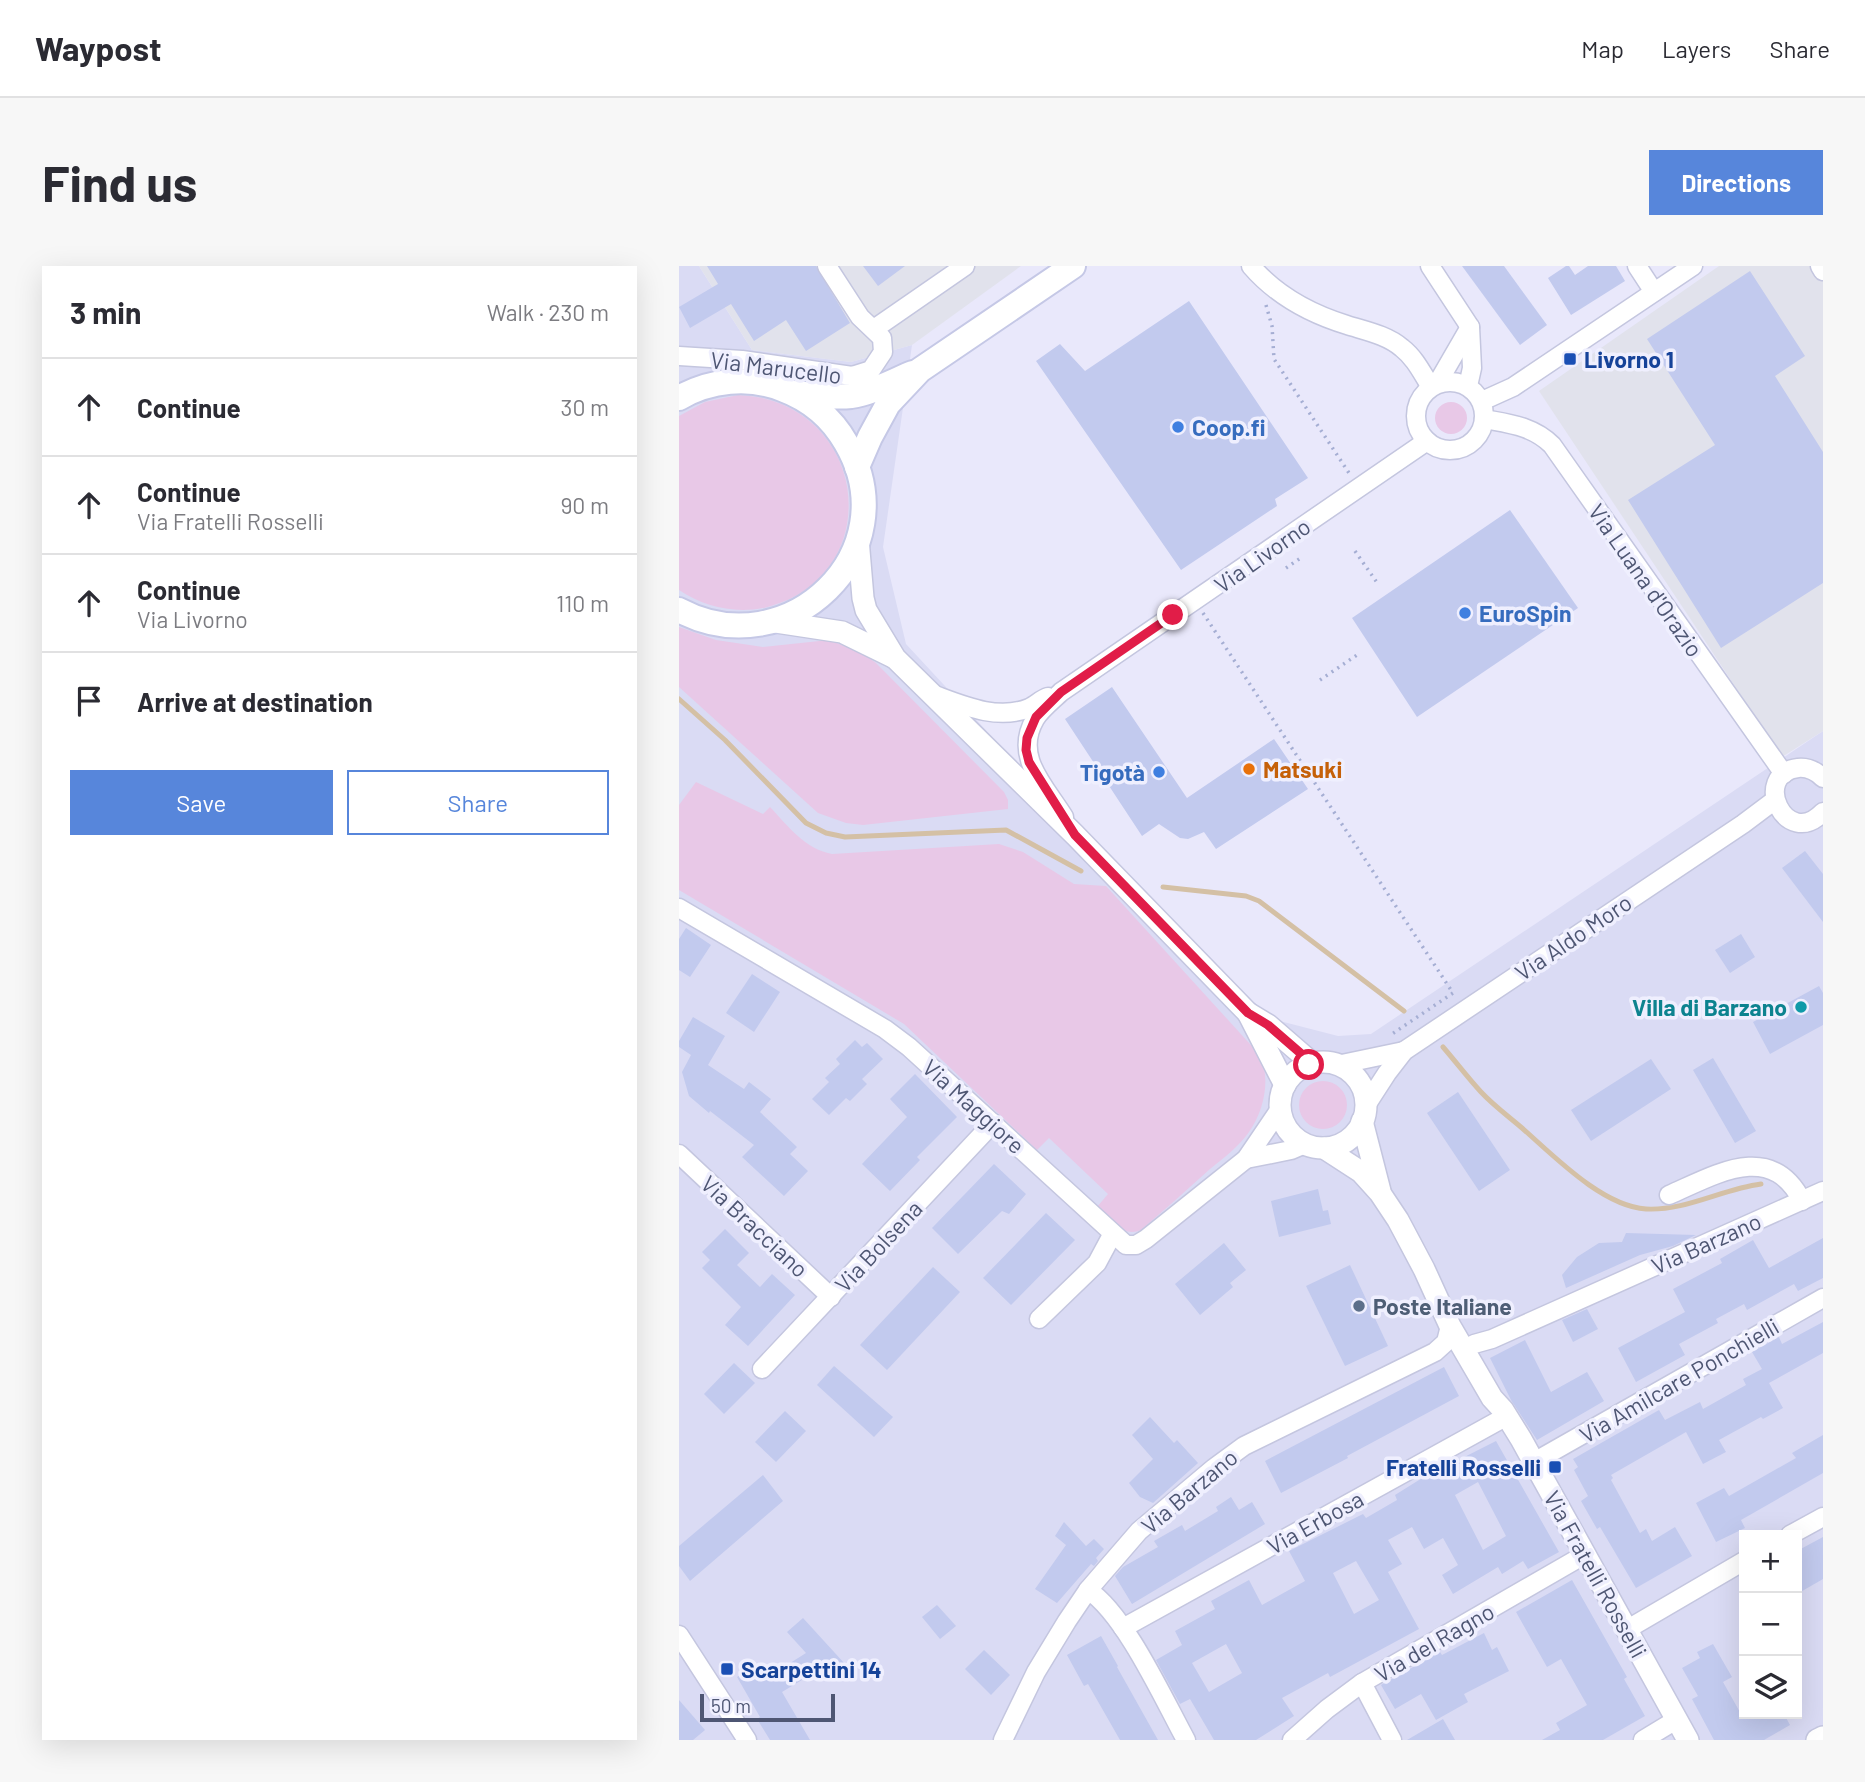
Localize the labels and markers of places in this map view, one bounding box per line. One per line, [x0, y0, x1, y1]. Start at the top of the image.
place label: Livorno 1 [1584, 345, 1674, 373]
marker: Livorno 1 [1562, 351, 1578, 367]
place label: Coop.fi [1192, 413, 1265, 441]
marker: Coop.fi [1170, 419, 1186, 435]
place label: EuroSpin [1479, 599, 1571, 627]
marker: EuroSpin [1457, 605, 1473, 621]
place label: Matsuki [1263, 755, 1342, 783]
place label: Tigotà [1080, 758, 1145, 786]
marker: Matsuki [1241, 761, 1257, 777]
marker: Tigotà [1151, 764, 1167, 780]
place label: Villa di Barzano [1632, 993, 1787, 1021]
marker: Villa di Barzano [1793, 999, 1809, 1015]
place label: Poste Italiane [1373, 1292, 1512, 1320]
marker: Poste Italiane [1351, 1298, 1367, 1314]
place label: Fratelli Rosselli [1386, 1453, 1541, 1481]
marker: Fratelli Rosselli [1547, 1459, 1563, 1475]
place label: Scarpettini 14 [741, 1655, 882, 1683]
marker: Scarpettini 14 [719, 1661, 735, 1677]

